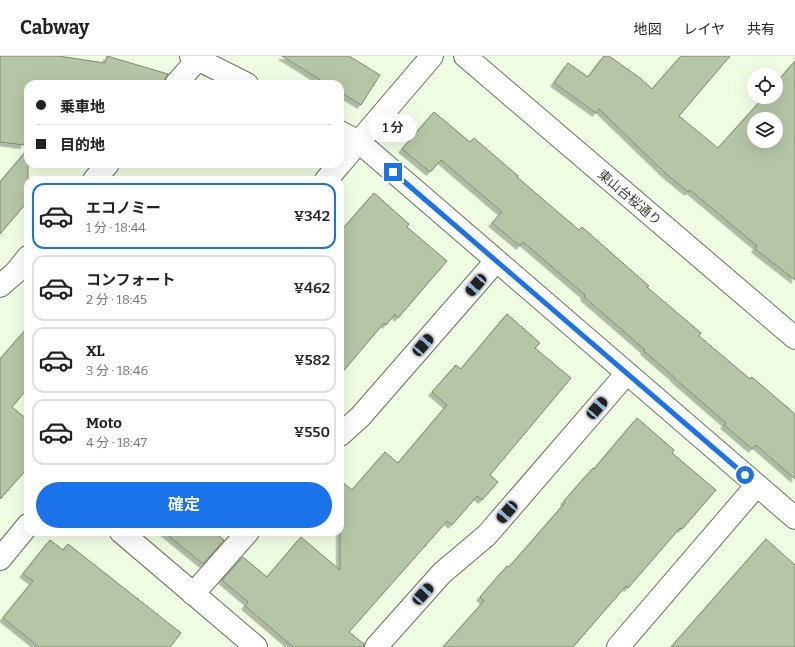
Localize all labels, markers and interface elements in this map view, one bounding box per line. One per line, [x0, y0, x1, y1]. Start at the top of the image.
text: Cabway [20, 16, 89, 39]
text: 地図 [633, 21, 661, 38]
text: レイヤ [683, 21, 725, 38]
text: 共有 [747, 21, 775, 38]
map controls [747, 68, 783, 148]
button: locate [747, 68, 783, 104]
text: 乗車地 [60, 98, 105, 116]
button: layers [747, 112, 783, 148]
callout: 1 分 [369, 114, 417, 142]
text: 1 分 [383, 120, 403, 135]
text: 目的地 [60, 136, 105, 154]
route end [384, 163, 402, 181]
street label: 東山台桜通り [595, 167, 664, 228]
icon: car [38, 198, 74, 234]
text: エコノミー [86, 199, 161, 217]
text: ¥342 [294, 207, 330, 225]
text: 1 分 · 18:44 [86, 220, 146, 235]
icon: car [38, 270, 74, 306]
text: コンフォート [86, 271, 176, 289]
car [464, 272, 488, 298]
text: ¥462 [293, 279, 330, 297]
text: 2 分 · 18:45 [86, 292, 147, 307]
car [411, 332, 435, 358]
icon: car [38, 342, 74, 378]
text: XL [86, 342, 105, 360]
text: ¥582 [294, 351, 330, 369]
text: 3 分 · 18:46 [86, 363, 148, 378]
car [585, 395, 609, 421]
icon: car [38, 414, 74, 450]
text: Moto [86, 414, 122, 432]
text: ¥550 [294, 423, 330, 441]
text: 4 分 · 18:47 [86, 435, 147, 450]
route start [736, 466, 754, 484]
button: 確定 [36, 482, 332, 528]
car [495, 499, 519, 525]
car [411, 581, 435, 607]

